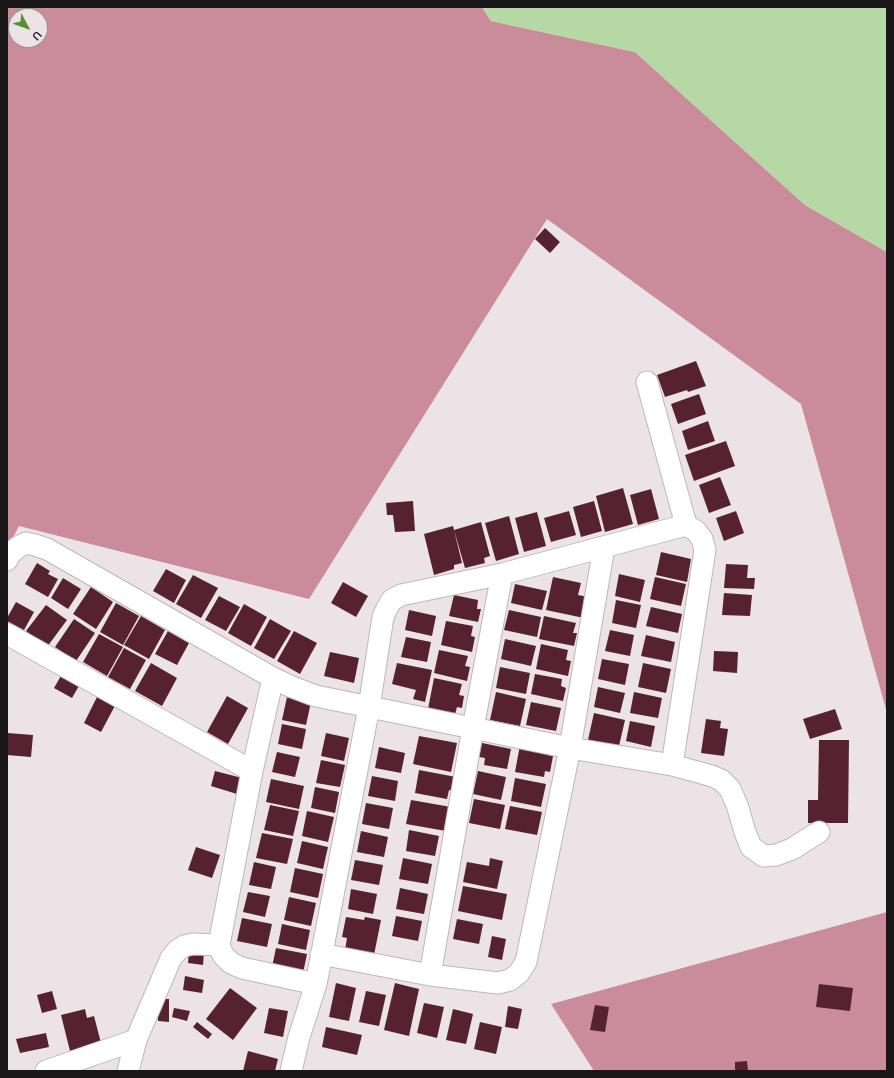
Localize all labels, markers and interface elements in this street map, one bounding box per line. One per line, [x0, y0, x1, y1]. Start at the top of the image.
north arrow [8, 8, 48, 48]
text: U [28, 28, 45, 44]

